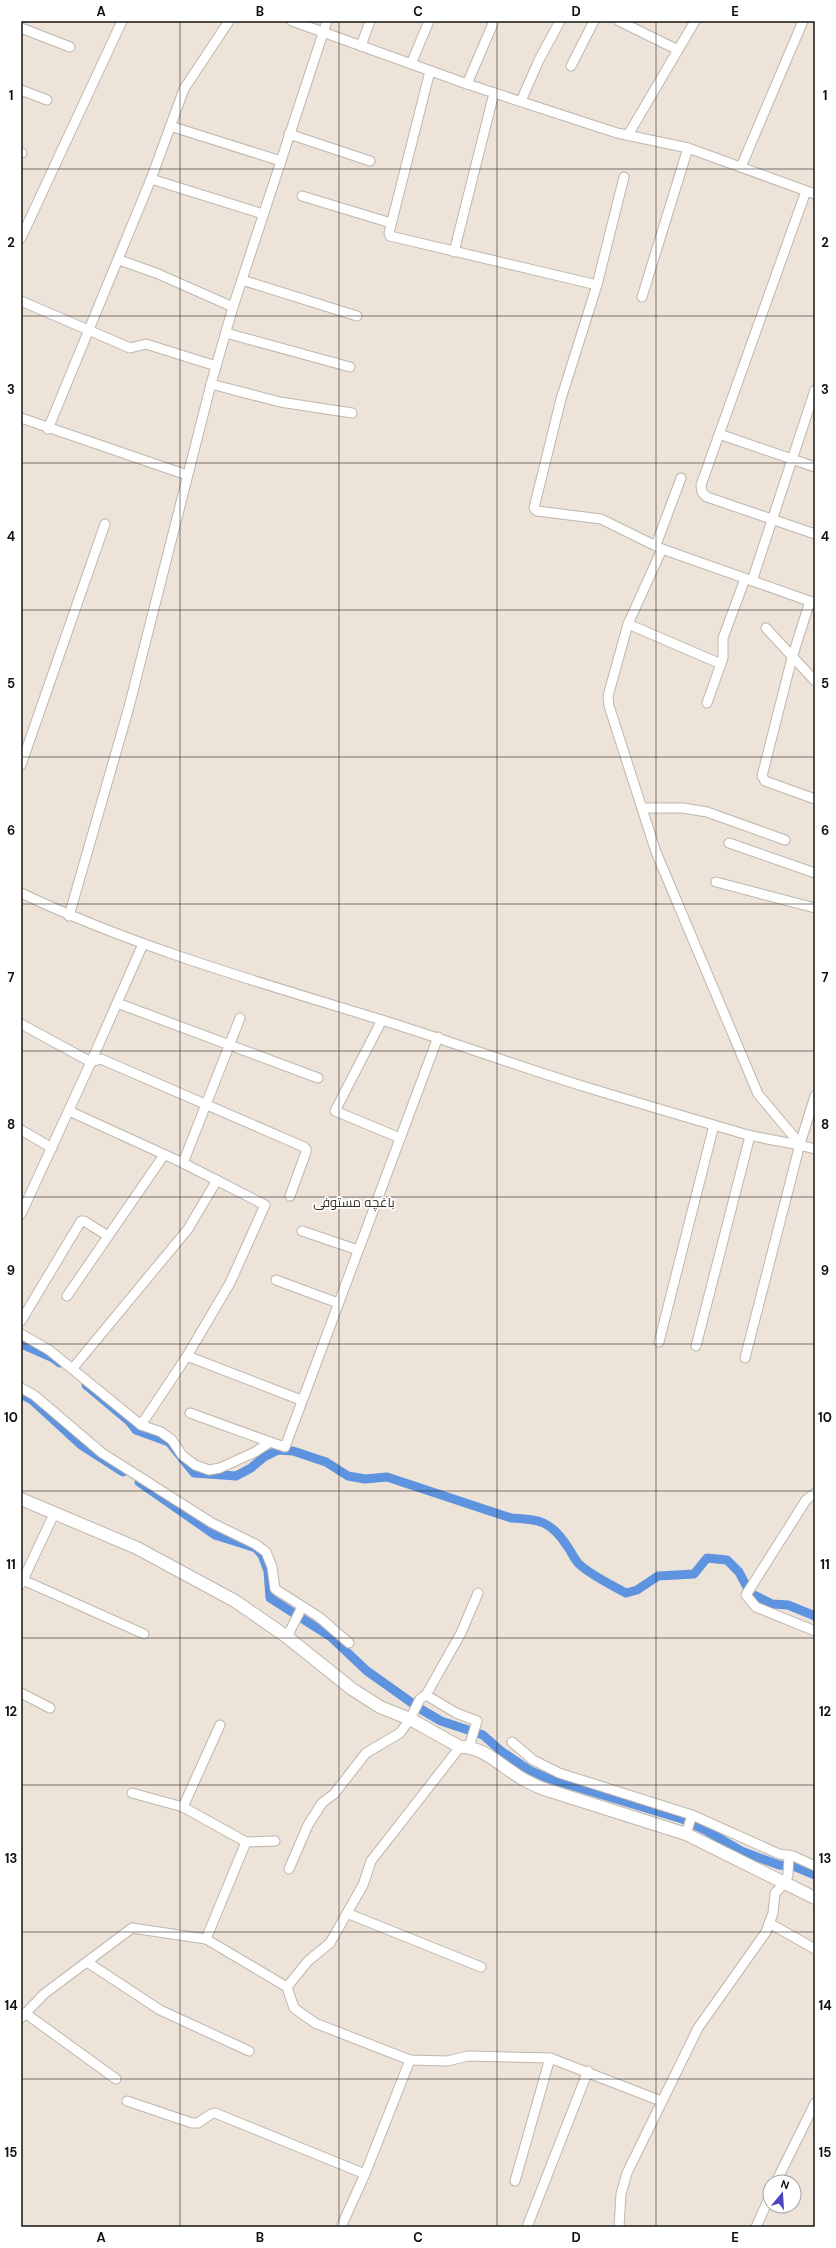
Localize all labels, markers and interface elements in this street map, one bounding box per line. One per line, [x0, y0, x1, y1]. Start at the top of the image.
text: A [96, 3, 106, 20]
text: B [256, 3, 264, 20]
text: C [413, 3, 423, 20]
text: D [571, 3, 581, 20]
text: E [731, 3, 739, 20]
text: 1 [9, 87, 13, 104]
text: 1 [823, 87, 827, 104]
text: 2 [7, 234, 15, 251]
text: 2 [821, 234, 829, 251]
text: 3 [7, 381, 15, 398]
text: 3 [821, 381, 829, 398]
text: 4 [7, 528, 15, 545]
text: 4 [821, 528, 829, 545]
text: 5 [7, 675, 15, 692]
text: 5 [821, 675, 829, 692]
text: 6 [7, 822, 15, 839]
text: 6 [821, 822, 829, 839]
text: 7 [8, 969, 15, 986]
text: 7 [822, 969, 829, 986]
text: 8 [7, 1116, 15, 1133]
text: 8 [821, 1116, 829, 1133]
district label: باغچه مستوفی [313, 1194, 395, 1212]
text: 9 [7, 1262, 15, 1279]
text: 9 [821, 1262, 829, 1279]
text: 10 [4, 1409, 18, 1426]
text: 10 [818, 1409, 832, 1426]
text: 11 [6, 1556, 16, 1573]
text: 11 [820, 1556, 830, 1573]
text: 12 [5, 1703, 17, 1720]
text: 12 [819, 1703, 831, 1720]
text: 13 [5, 1850, 17, 1867]
text: 13 [819, 1850, 831, 1867]
text: 14 [4, 1997, 18, 2014]
text: 14 [818, 1997, 832, 2014]
text: 15 [5, 2144, 17, 2161]
text: 15 [819, 2144, 831, 2161]
north arrow [762, 2174, 802, 2214]
text: N [779, 2177, 791, 2192]
text: A [96, 2229, 106, 2246]
text: B [256, 2229, 264, 2246]
text: C [413, 2229, 423, 2246]
text: D [571, 2229, 581, 2246]
text: E [731, 2229, 739, 2246]

